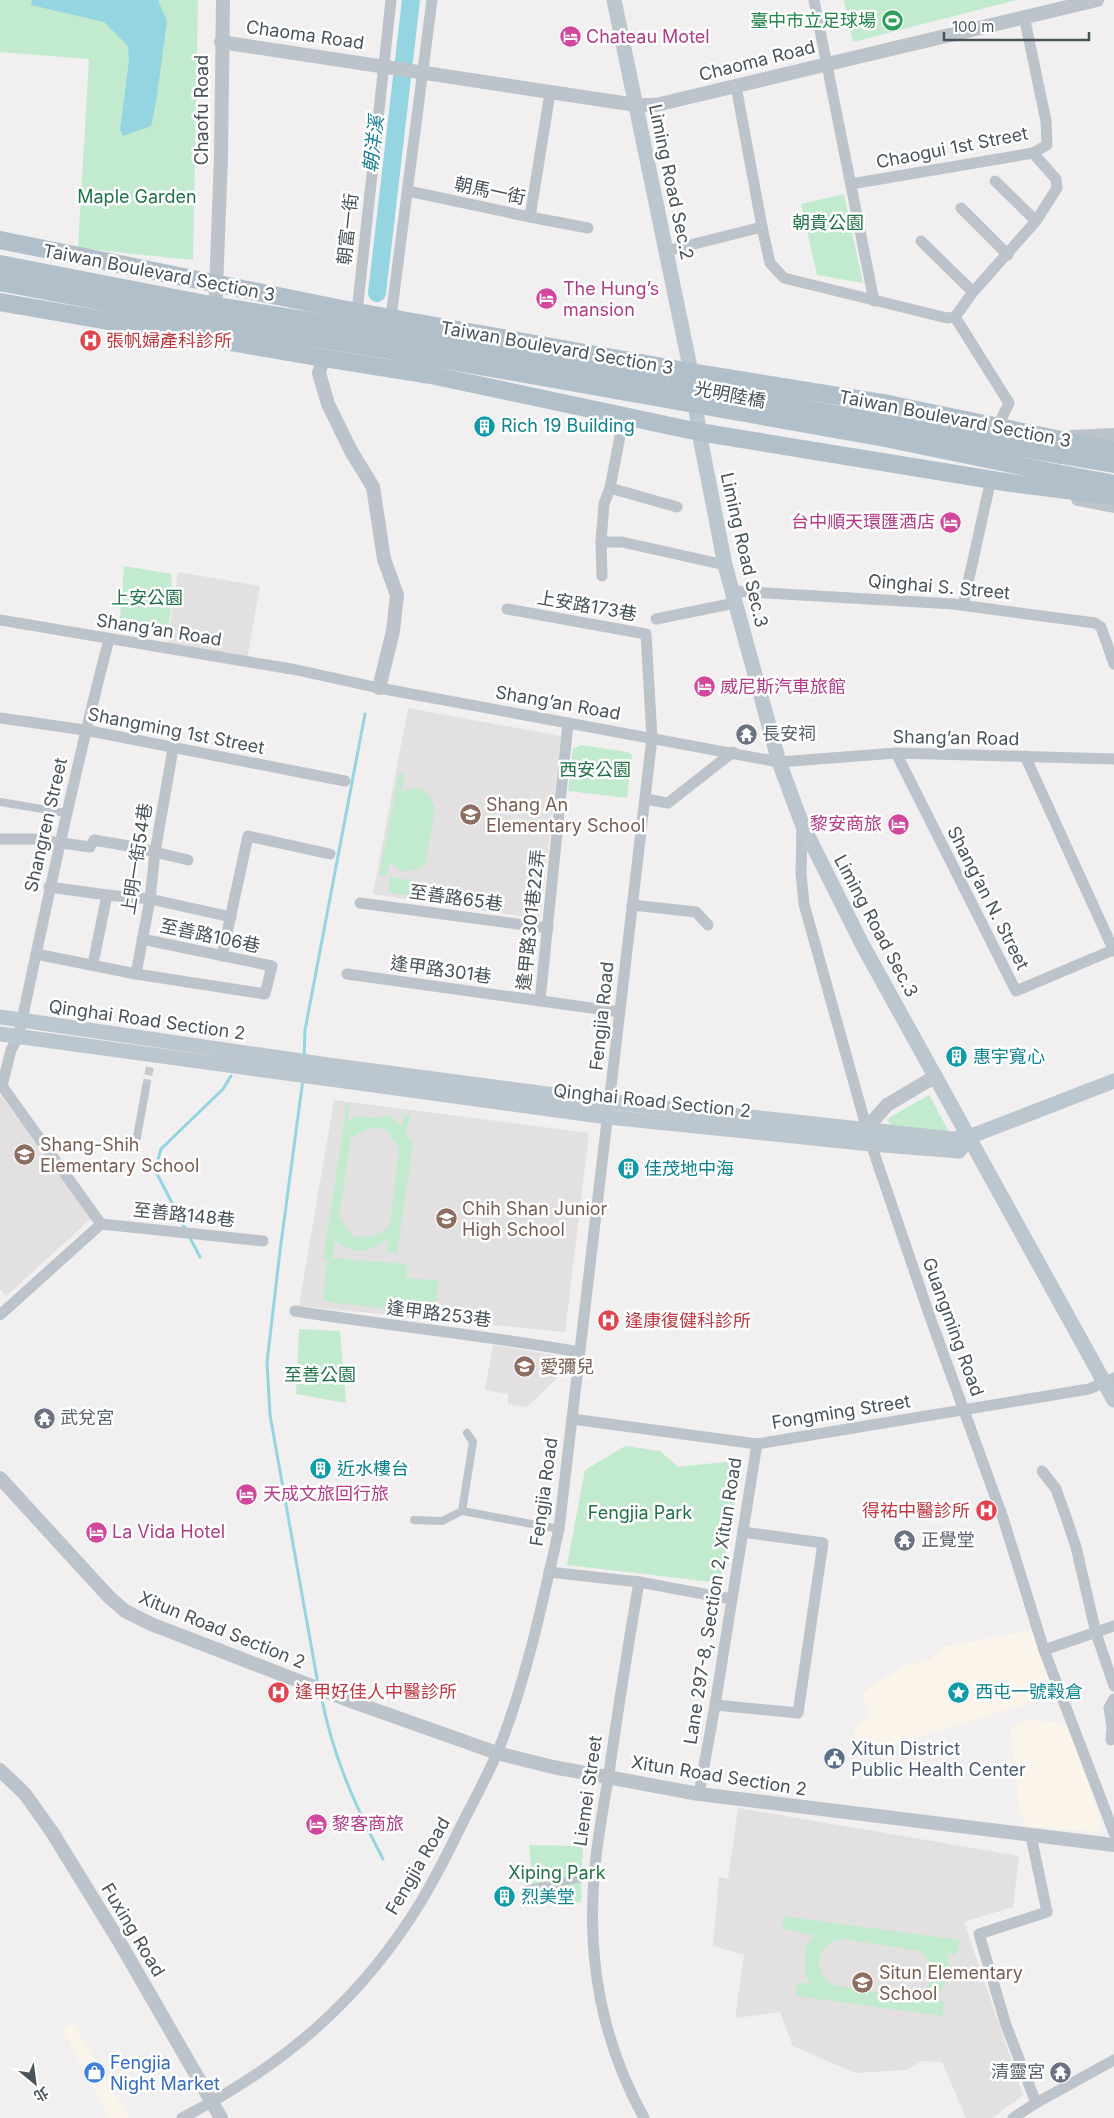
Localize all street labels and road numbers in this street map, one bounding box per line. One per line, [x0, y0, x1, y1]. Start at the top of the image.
street label: Chaoma Road [245, 16, 365, 53]
street label: Chaoma Road [697, 36, 817, 85]
street label: Chaofu Road [191, 55, 212, 165]
street label: Liming Road Sec.2 [645, 102, 698, 262]
street label: Chaogui 1st Street [874, 122, 1030, 173]
street label: 朝馬一街 [453, 173, 528, 208]
street label: 朝富一街 [333, 192, 362, 266]
street label: Taiwan Boulevard Section 3 [41, 240, 277, 305]
street label: Taiwan Boulevard Section 3 [439, 317, 675, 378]
street label: 光明陸橋 [693, 377, 767, 412]
street label: Taiwan Boulevard Section 3 [837, 386, 1073, 451]
street label: Liming Road Sec.3 [716, 471, 772, 629]
street label: Qinghai S. Street [867, 570, 1011, 603]
street label: 上安路173巷 [536, 586, 638, 625]
street label: Shang’an Road [95, 609, 223, 650]
street label: Shang’an Road [494, 681, 622, 724]
street label: Shangming 1st Street [86, 703, 266, 758]
street label: Shang’an Road [892, 726, 1020, 749]
street label: Shangren Street [20, 755, 71, 894]
street label: 上明一街54巷 [117, 802, 156, 916]
street label: Shang’an N. Street [943, 823, 1034, 973]
street label: 逢甲路301巷22弄 [513, 848, 548, 992]
street label: Liming Road Sec.3 [830, 851, 923, 1000]
street label: 至善路65巷 [408, 881, 504, 914]
street label: 至善路106巷 [158, 915, 262, 956]
street label: 逢甲路301巷 [389, 952, 493, 987]
street label: Fengjia Road [585, 960, 618, 1071]
street label: Qinghai Road Section 2 [47, 995, 247, 1044]
street label: Qinghai Road Section 2 [552, 1080, 752, 1121]
street label: 至善路148巷 [132, 1199, 236, 1230]
street label: Guangming Road [919, 1255, 988, 1399]
street label: 逢甲路253巷 [386, 1297, 492, 1330]
street label: Fongming Street [770, 1390, 912, 1433]
street label: Fengjia Road [525, 1436, 562, 1548]
street label: Lane 297-8, Section 2, Xitun Road [679, 1456, 746, 1746]
street label: Xitun Road Section 2 [136, 1587, 308, 1672]
street label: Liemei Street [569, 1734, 606, 1848]
street label: Xitun Road Section 2 [630, 1751, 808, 1800]
street label: Fengjia Road [381, 1813, 454, 1918]
street label: Fuxing Road [97, 1879, 169, 1980]

